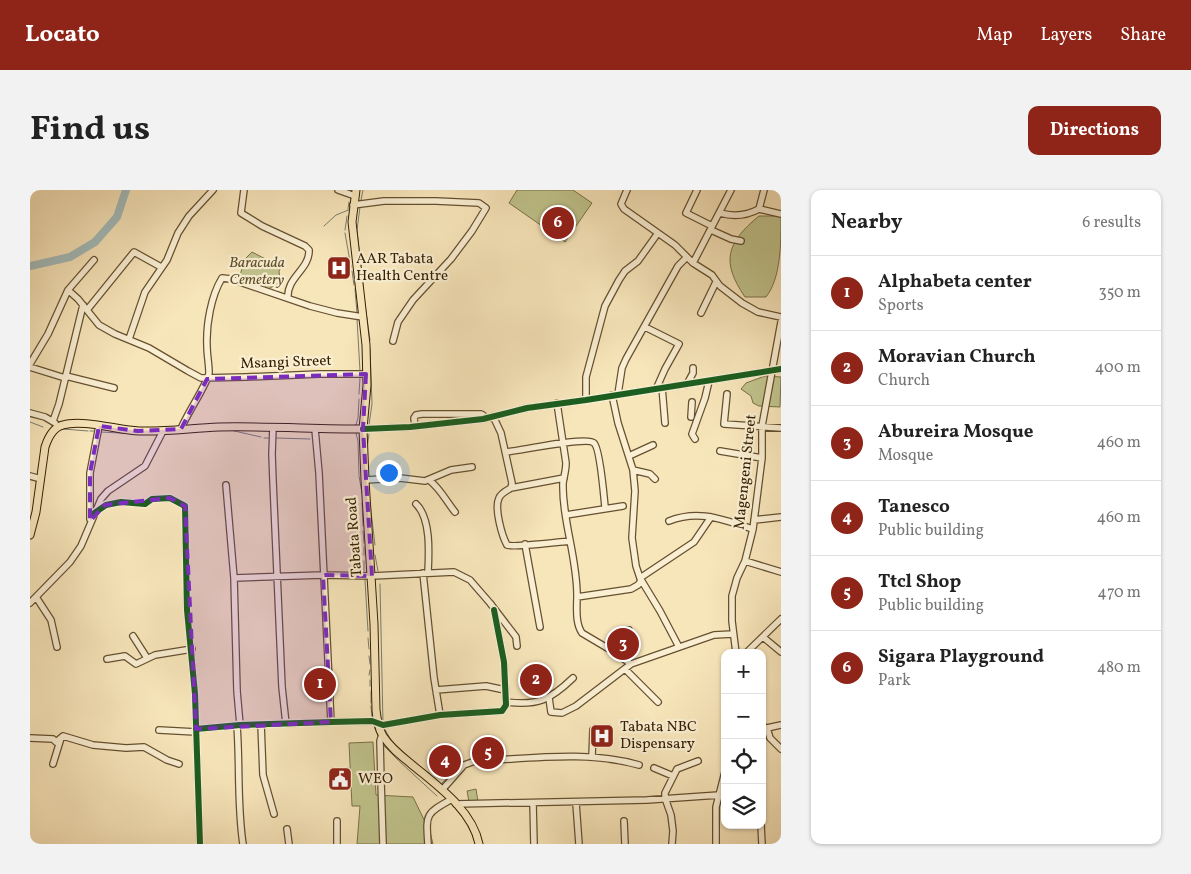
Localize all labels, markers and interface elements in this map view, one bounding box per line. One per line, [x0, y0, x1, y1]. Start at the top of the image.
text: Locato [25, 18, 100, 52]
text: Map [976, 23, 1012, 48]
text: Layers [1040, 23, 1092, 48]
text: Share [1120, 23, 1166, 48]
text: Find us [30, 106, 150, 154]
button: Directions [1028, 106, 1161, 155]
pin: 6 [542, 204, 574, 242]
text: Nearby [831, 208, 902, 237]
text: 6 results [1082, 212, 1141, 234]
place label: AAR Tabata Health Centre [356, 249, 448, 287]
park label: Baracuda Cemetery [229, 253, 285, 291]
hospital icon: AAR Tabata Health Centre [326, 255, 352, 281]
text: Alphabeta center [878, 269, 1032, 295]
text: 1 [844, 282, 850, 304]
text: 350 m [1098, 282, 1141, 304]
text: Sports [878, 295, 924, 317]
text: Moravian Church [878, 344, 1036, 370]
street label: Msangi Street [240, 351, 332, 375]
text: 2 [843, 357, 851, 379]
text: 400 m [1095, 357, 1141, 379]
text: Church [878, 370, 930, 392]
street label: Magengeni Street [730, 413, 762, 531]
text: Abureira Mosque [878, 419, 1034, 445]
text: 3 [843, 432, 851, 454]
text: 460 m [1097, 432, 1141, 454]
text: Mosque [878, 445, 933, 467]
your location [376, 460, 402, 486]
text: Tanesco [878, 494, 950, 520]
street label: Tabata Road [342, 496, 368, 578]
text: 4 [842, 507, 852, 529]
text: 460 m [1097, 507, 1141, 529]
text: Public building [878, 520, 984, 542]
text: Ttcl Shop [878, 569, 961, 595]
text: 5 [843, 582, 851, 604]
text: 470 m [1097, 582, 1141, 604]
text: Public building [878, 595, 984, 617]
pin: 3 [607, 625, 639, 663]
text: Sigara Playground [878, 644, 1044, 670]
map controls [721, 649, 766, 829]
button: + [721, 649, 766, 694]
text: 6 [843, 657, 851, 679]
text: 480 m [1097, 657, 1141, 679]
pin: 2 [520, 661, 552, 699]
pin: 1 [304, 665, 336, 703]
text: Park [878, 670, 911, 692]
button: − [721, 694, 766, 739]
place label: Tabata NBC Dispensary [620, 717, 697, 755]
hospital icon: Tabata NBC Dispensary [589, 723, 615, 749]
pin: 5 [472, 734, 504, 772]
button: locate [721, 739, 766, 784]
pin: 4 [429, 742, 461, 780]
public building icon: WEO [327, 766, 353, 792]
place label: WEO [358, 769, 393, 790]
button: layers [721, 784, 766, 829]

